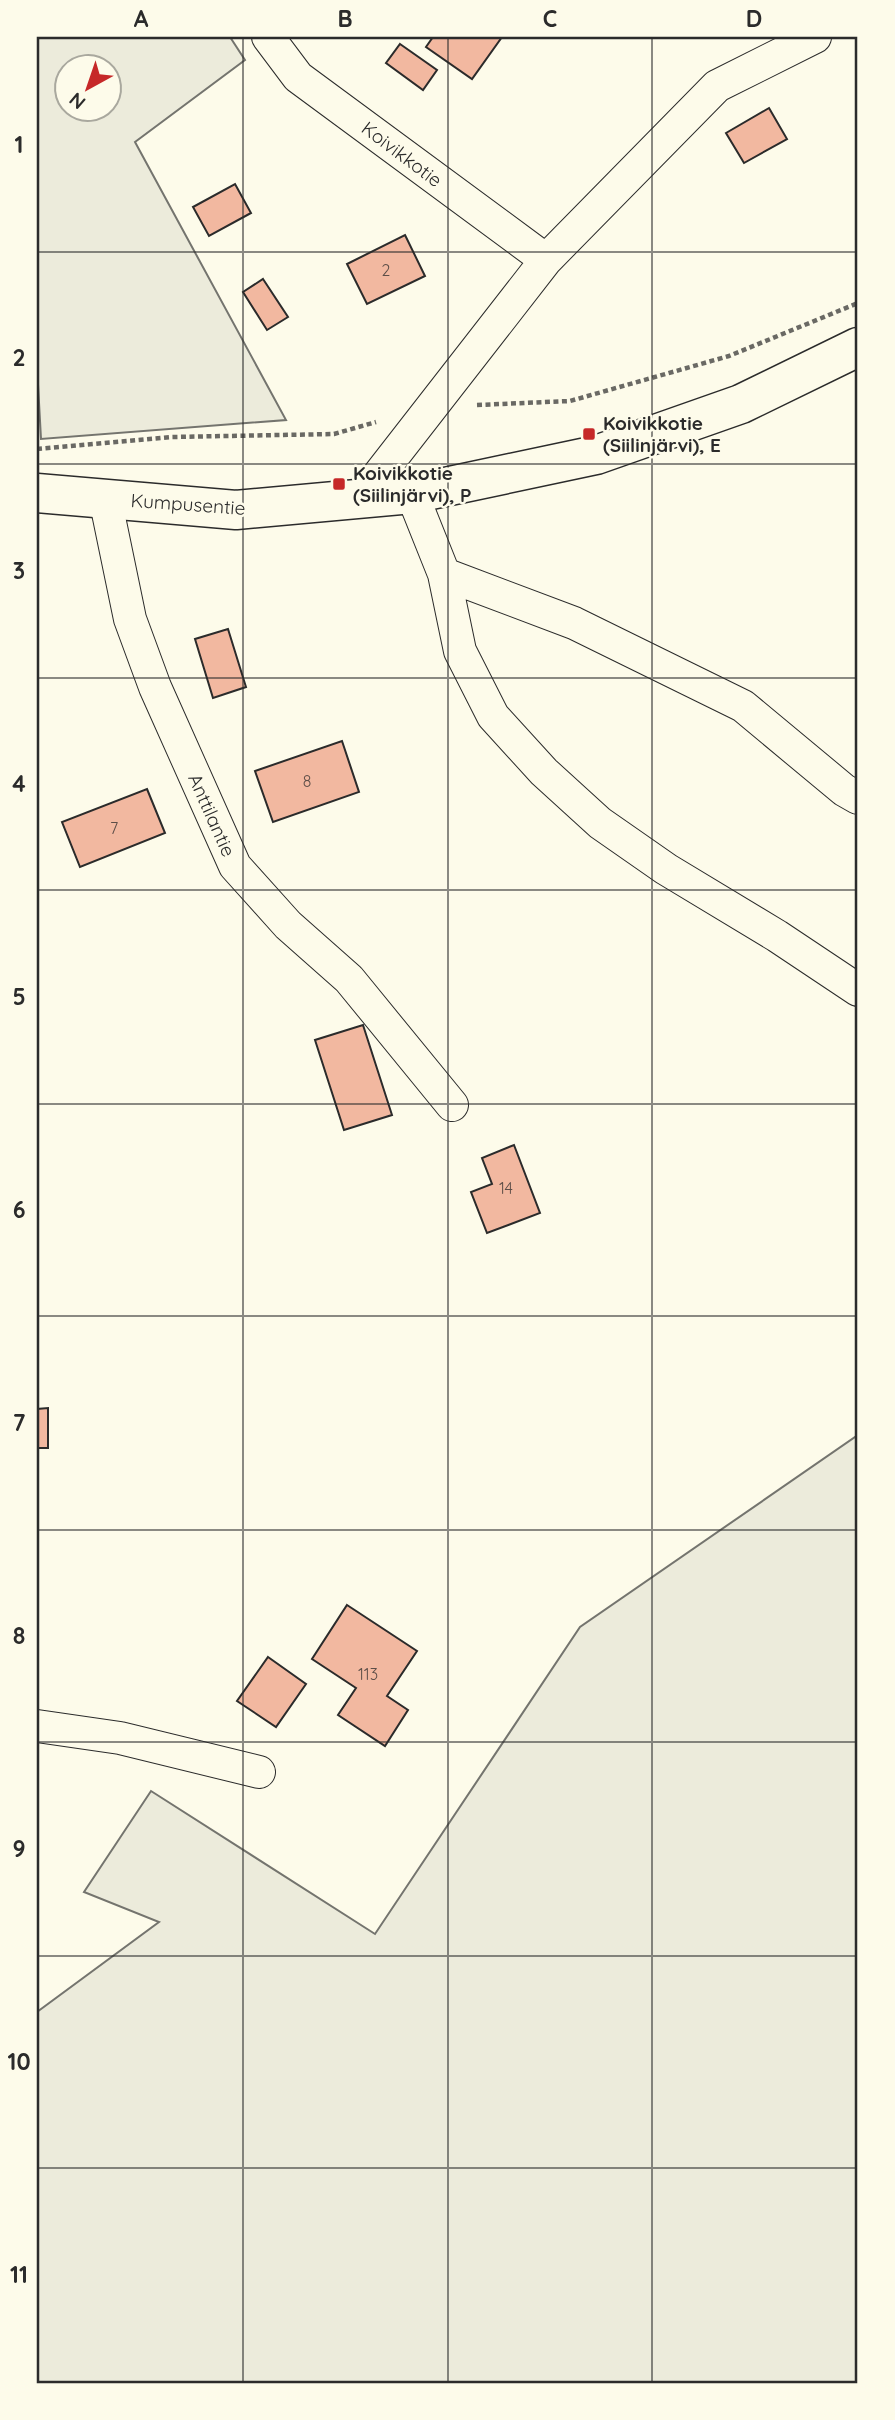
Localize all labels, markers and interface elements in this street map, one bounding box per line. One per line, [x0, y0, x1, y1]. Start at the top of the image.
text: A [134, 4, 149, 33]
text: B [337, 4, 353, 33]
text: C [543, 4, 557, 33]
text: D [746, 4, 762, 33]
north arrow [52, 52, 122, 122]
text: N [64, 87, 90, 115]
street label: Koivikkotie [357, 116, 447, 192]
text: 1 [15, 130, 23, 159]
house number: 2 [382, 260, 391, 280]
text: 2 [12, 343, 26, 372]
place label: Koivikkotie (Siilinjärvi), E [603, 411, 721, 457]
marker: Koivikkotie (Siilinjärvi), E [581, 426, 597, 442]
place label: Koivikkotie (Siilinjärvi), P [353, 461, 471, 507]
marker: Koivikkotie (Siilinjärvi), P [331, 476, 347, 492]
street label: Kumpusentie [130, 488, 246, 520]
text: 3 [13, 556, 25, 585]
text: 4 [12, 769, 26, 798]
street label: Anttilantie [183, 770, 241, 860]
house number: 8 [303, 771, 311, 791]
house number: 7 [110, 818, 118, 838]
text: 5 [12, 982, 26, 1011]
house number: 14 [499, 1178, 513, 1198]
text: 6 [13, 1195, 25, 1224]
text: 7 [13, 1408, 26, 1437]
text: 8 [13, 1621, 25, 1650]
house number: 113 [358, 1664, 378, 1684]
text: 9 [12, 1834, 26, 1863]
text: 10 [7, 2047, 31, 2076]
text: 11 [10, 2260, 28, 2289]

